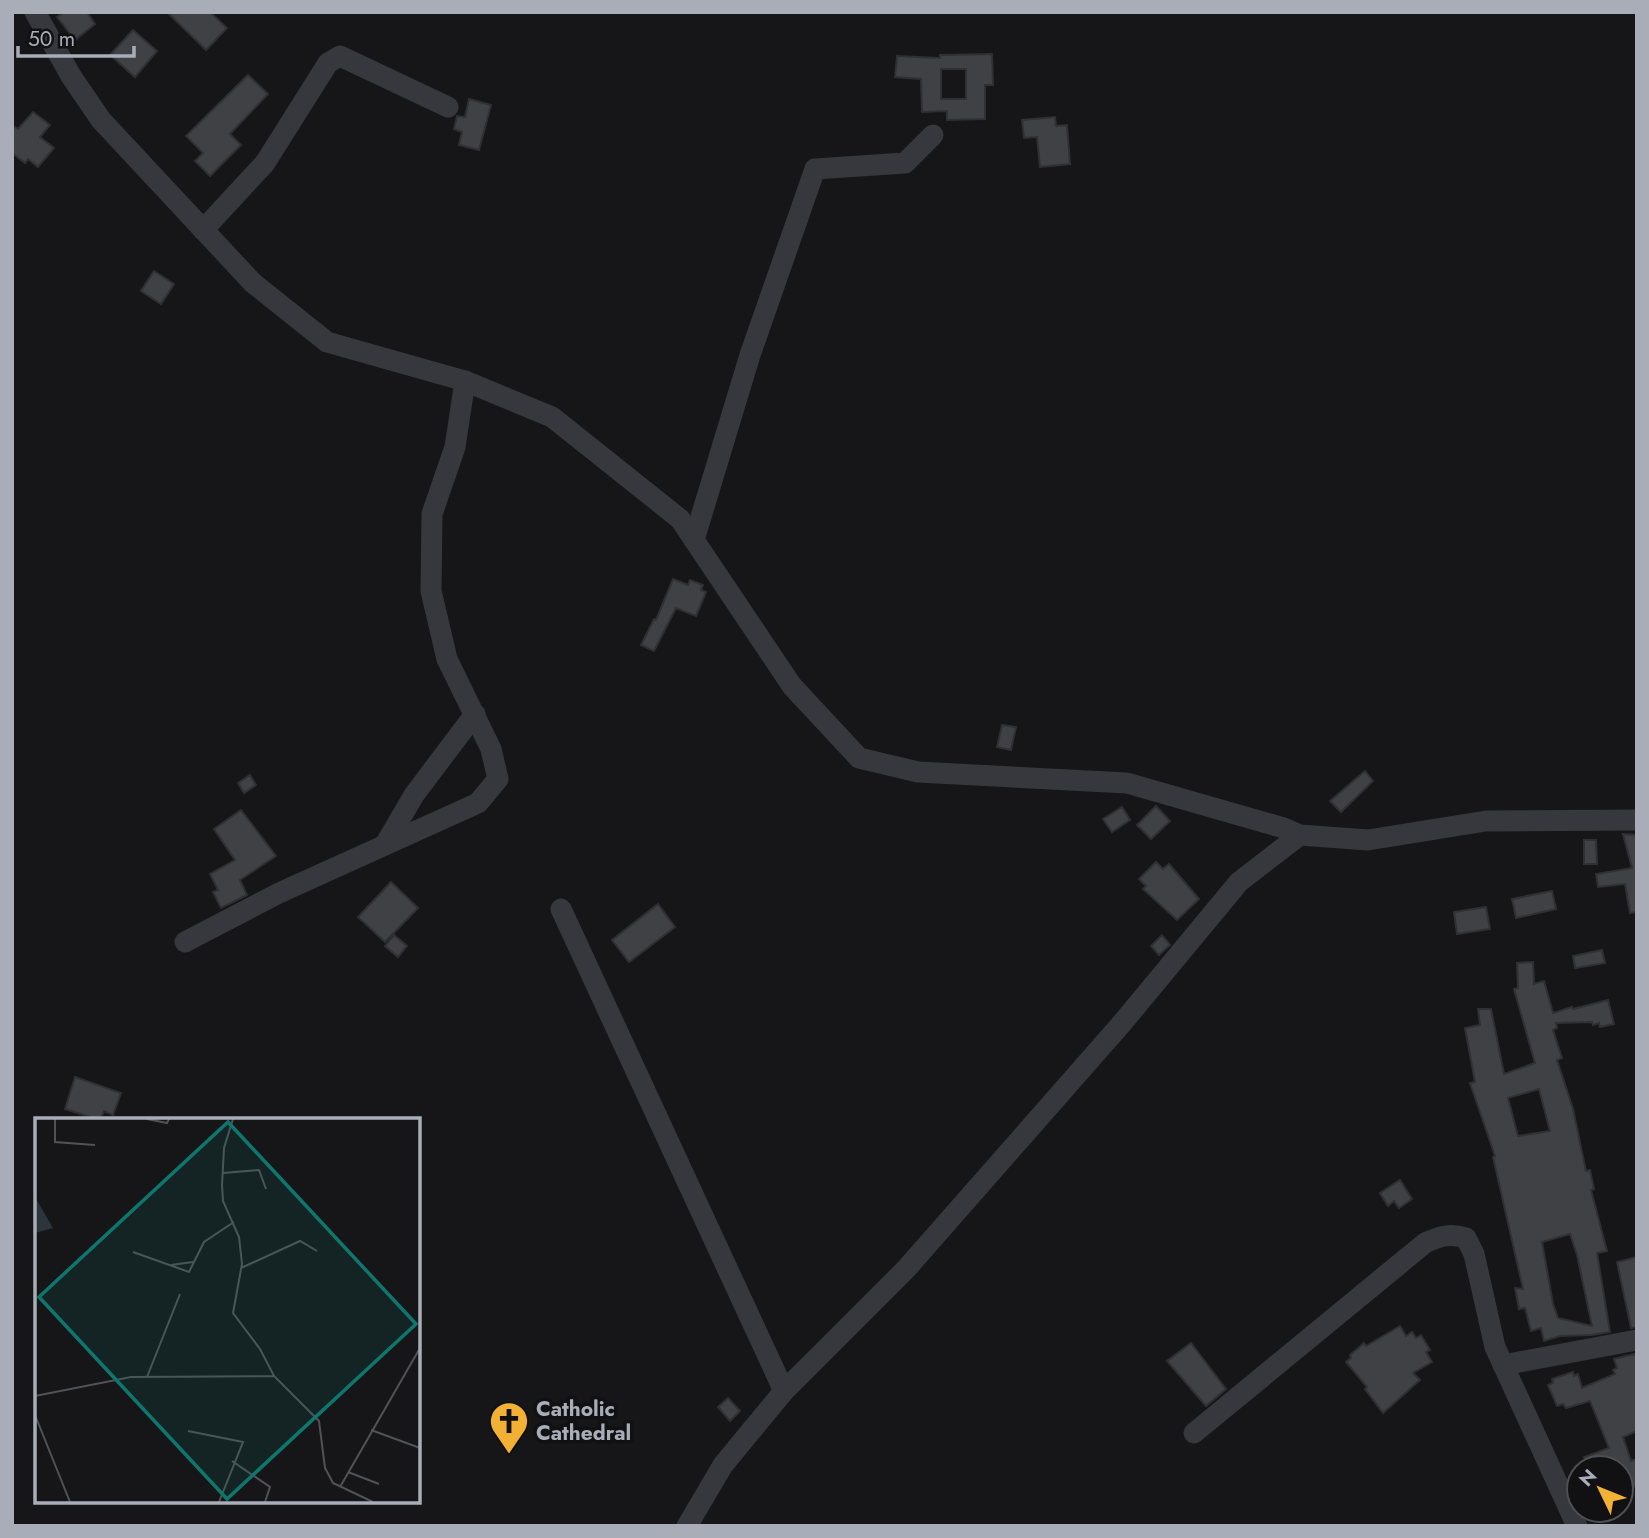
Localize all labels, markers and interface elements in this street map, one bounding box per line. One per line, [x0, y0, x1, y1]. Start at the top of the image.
scale bar [18, 14, 133, 58]
text: 50 m [28, 24, 75, 54]
inset map [35, 1118, 420, 1503]
place label: Catholic Cathedral [536, 1394, 631, 1448]
church icon: Catholic Cathedral [488, 1400, 530, 1455]
north arrow [1565, 1454, 1635, 1524]
text: N [1573, 1463, 1603, 1492]

